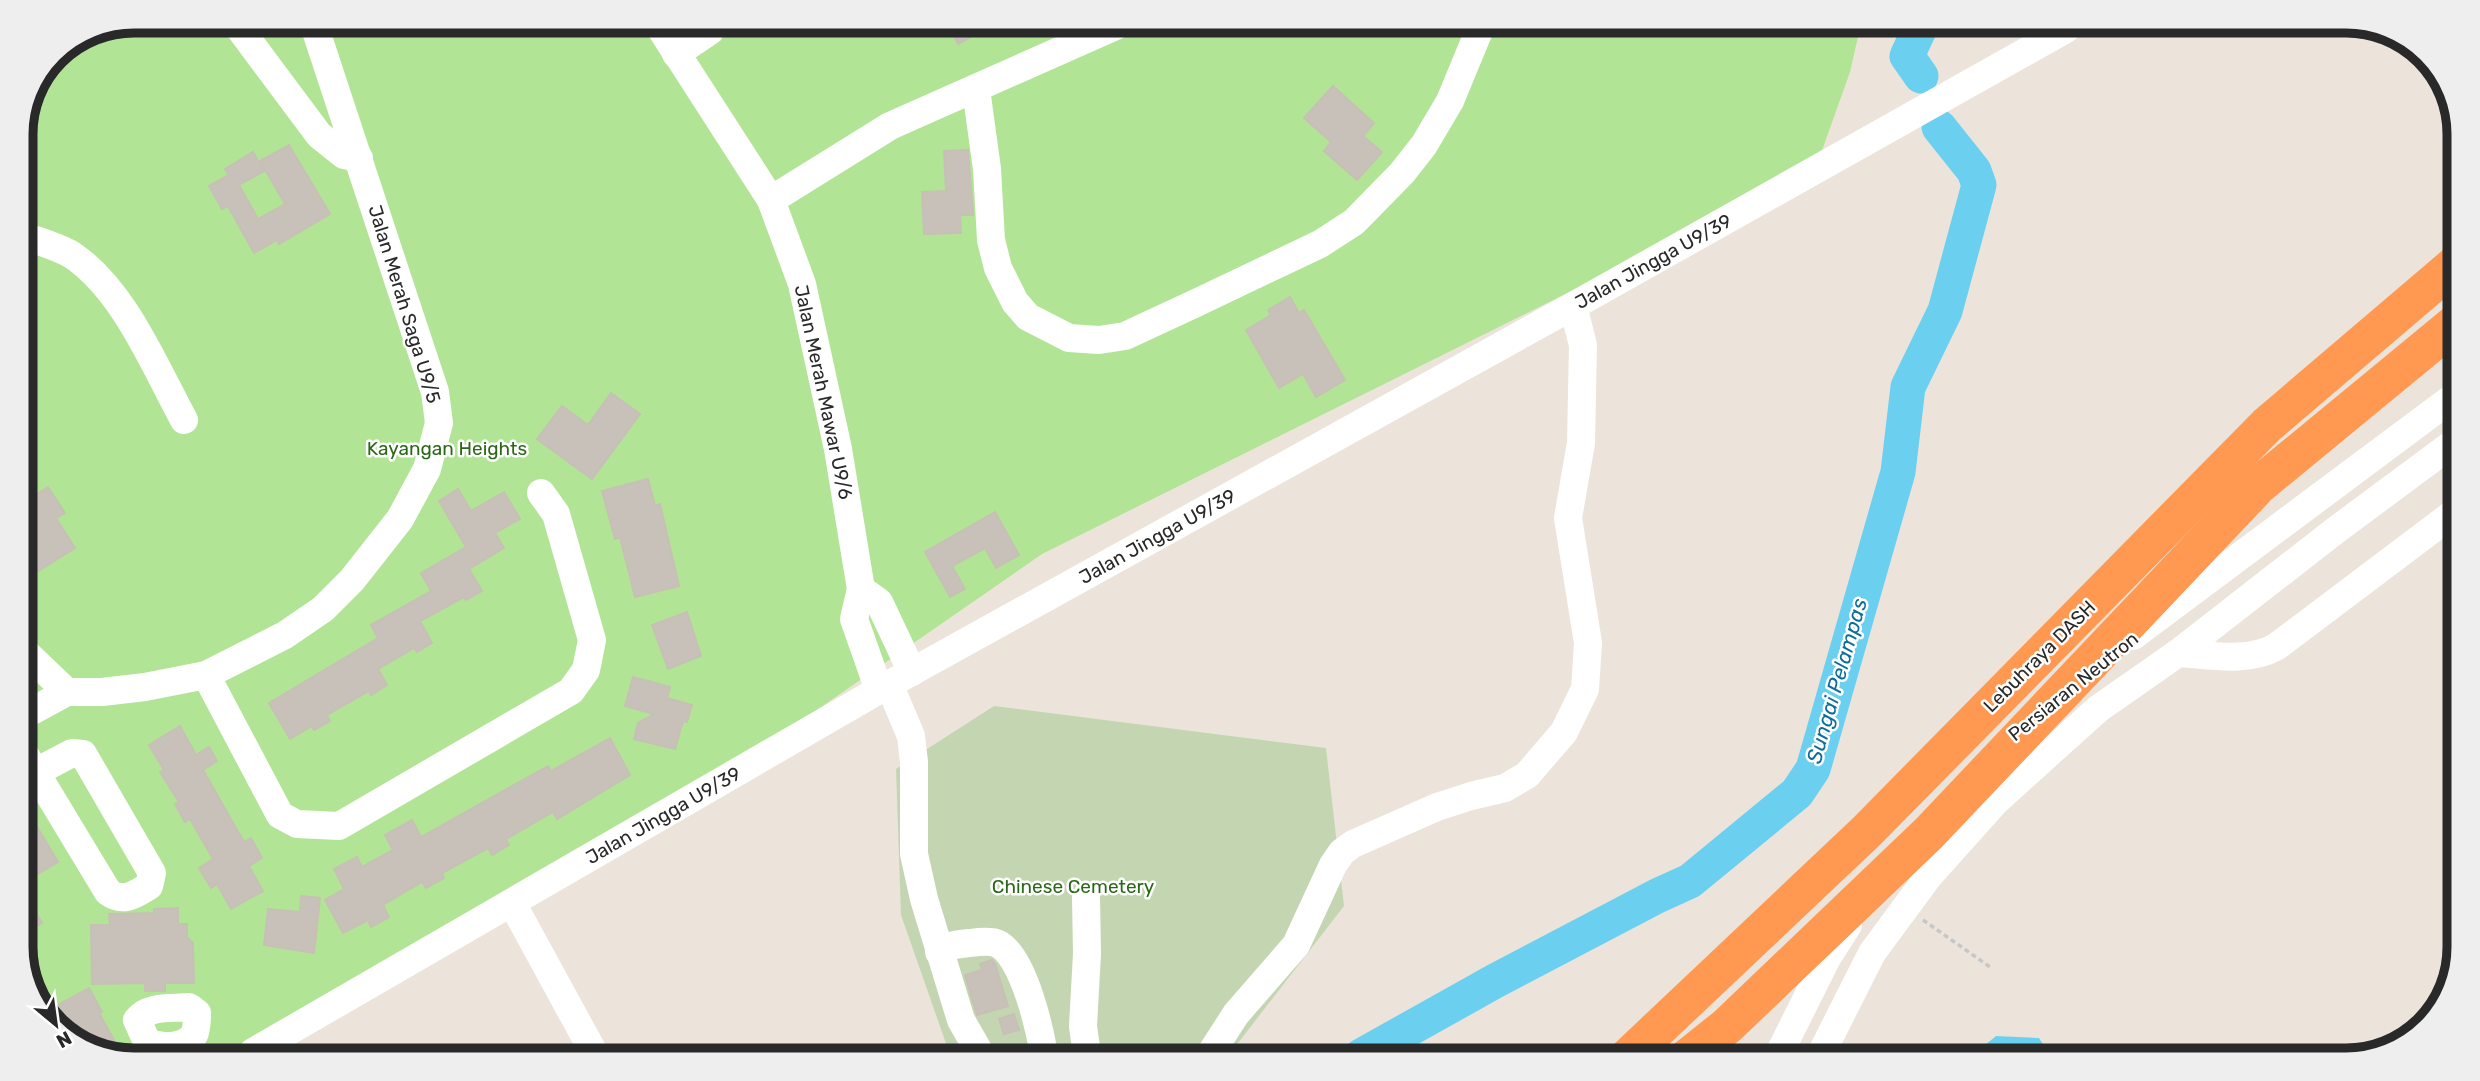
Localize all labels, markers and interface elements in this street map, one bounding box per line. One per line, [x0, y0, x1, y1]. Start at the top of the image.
street label: Jalan Merah Saga U9/5 [363, 202, 446, 406]
street label: Jalan Jingga U9/39 [1571, 209, 1735, 314]
street label: Jalan Merah Mawar U9/6 [790, 283, 858, 502]
park label: Kayangan Heights [367, 437, 527, 460]
street label: Jalan Jingga U9/39 [1075, 484, 1239, 589]
water label: Sungai Pelampas [1801, 595, 1872, 766]
street label: Lebuhraya DASH [1979, 596, 2100, 717]
street label: Persiaran Neutron [2004, 627, 2143, 746]
street label: Jalan Jingga U9/39 [582, 762, 745, 869]
park label: Chinese Cemetery [992, 875, 1154, 898]
north arrow [21, 990, 91, 1060]
text: N [52, 1026, 76, 1053]

